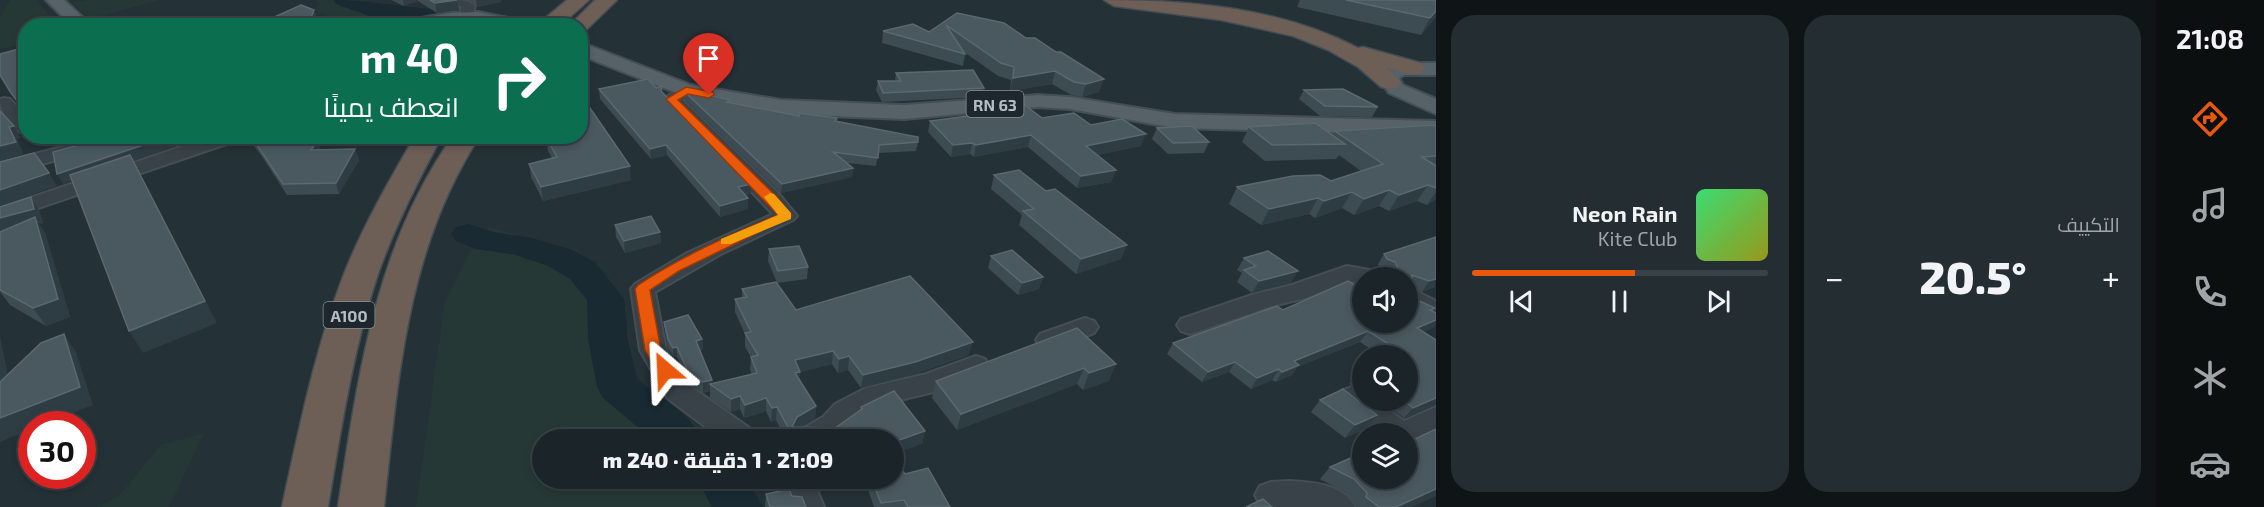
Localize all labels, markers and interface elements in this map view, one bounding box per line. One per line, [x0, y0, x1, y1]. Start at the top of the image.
text: 21:08 [2176, 22, 2244, 54]
text: 40 m [360, 31, 459, 81]
pin [683, 33, 734, 95]
icon: right [480, 42, 558, 120]
icon: arrive [692, 42, 725, 75]
text: انعطف يمينًا [323, 90, 459, 122]
road number: RN 63 [966, 91, 1024, 117]
icon: directions [2189, 98, 2231, 140]
icon: music [2189, 184, 2231, 226]
text: Neon Rain [1572, 200, 1678, 226]
text: التكييف [2057, 212, 2120, 236]
text: Kite Club [1598, 226, 1678, 250]
text: 20.5° [1919, 249, 2026, 303]
text: − [1825, 257, 1844, 297]
text: + [2102, 257, 2120, 297]
map controls [1352, 267, 1418, 489]
button: sound [1352, 267, 1418, 333]
icon: phone [2189, 271, 2231, 313]
icon: previous [1505, 285, 1538, 318]
icon: pause [1603, 285, 1636, 318]
icon: next [1702, 285, 1735, 318]
road number: A100 [324, 302, 374, 328]
position arrow [633, 338, 697, 402]
button: search [1352, 345, 1418, 411]
icon: climate [2189, 357, 2231, 399]
speed limit sign: 30 [18, 411, 96, 489]
button: layers [1352, 423, 1418, 489]
icon: car [2189, 443, 2231, 485]
text: 21:09 · 1 دقيقة · 240 m [603, 446, 833, 472]

